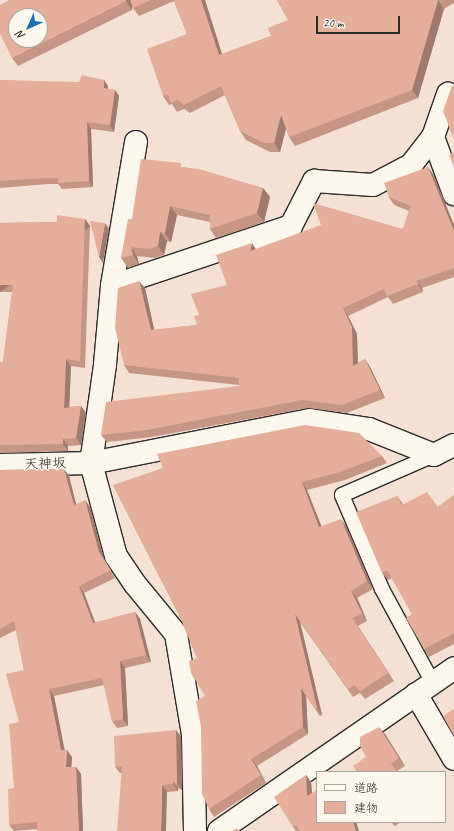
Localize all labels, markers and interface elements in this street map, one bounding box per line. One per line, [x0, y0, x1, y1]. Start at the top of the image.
north arrow [8, 8, 48, 48]
scale bar [318, 8, 402, 34]
text: 20 m [323, 15, 343, 31]
text: N [13, 28, 28, 43]
street label: 天神坂 [24, 455, 66, 473]
legend [316, 771, 446, 823]
text: 道路 [354, 780, 378, 796]
text: 建物 [354, 800, 378, 816]

